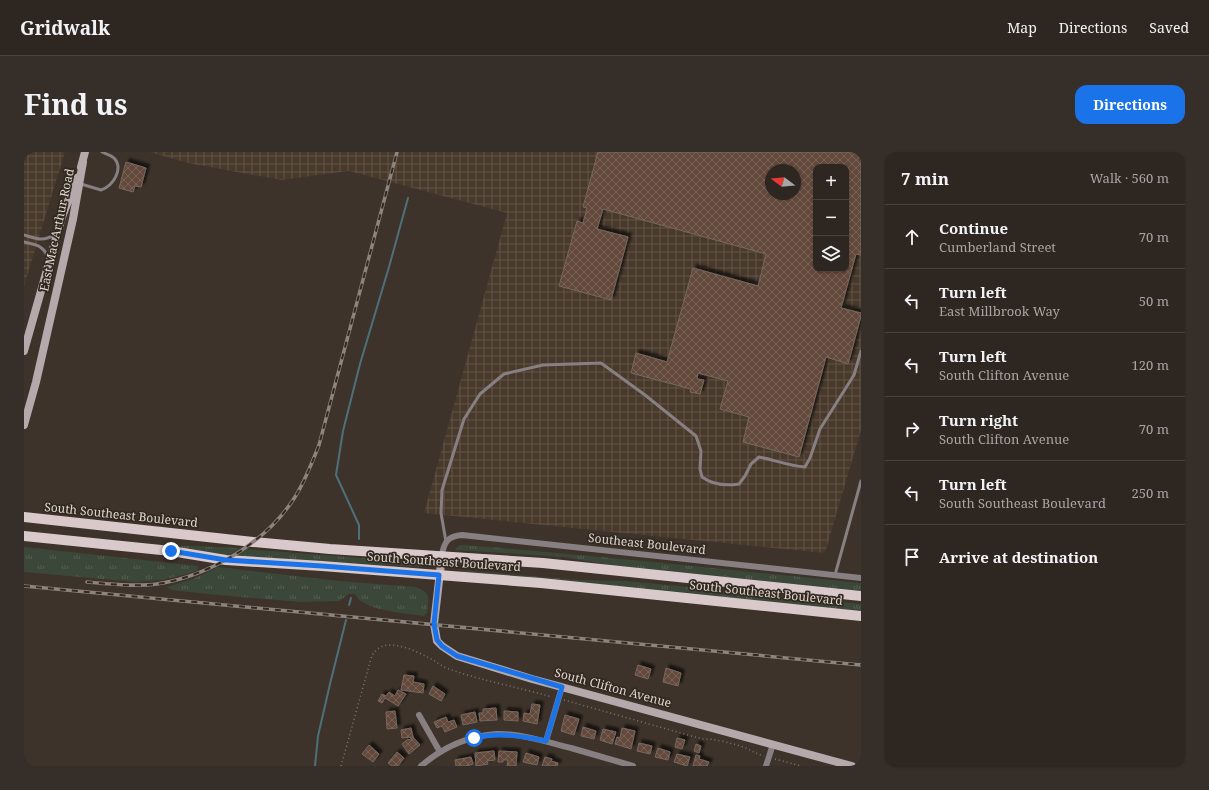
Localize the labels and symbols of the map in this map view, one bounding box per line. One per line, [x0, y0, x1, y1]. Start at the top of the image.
north arrow [765, 164, 801, 200]
street label: East Mac Arthur Road [35, 166, 78, 293]
street label: South Southeast Boulevard [44, 498, 199, 531]
street label: Southeast Boulevard [587, 529, 707, 558]
route end [162, 542, 180, 560]
street label: South Southeast Boulevard [367, 548, 522, 575]
street label: South Southeast Boulevard [689, 576, 844, 609]
street label: South Clifton Avenue [553, 664, 673, 711]
route start [465, 729, 483, 747]

